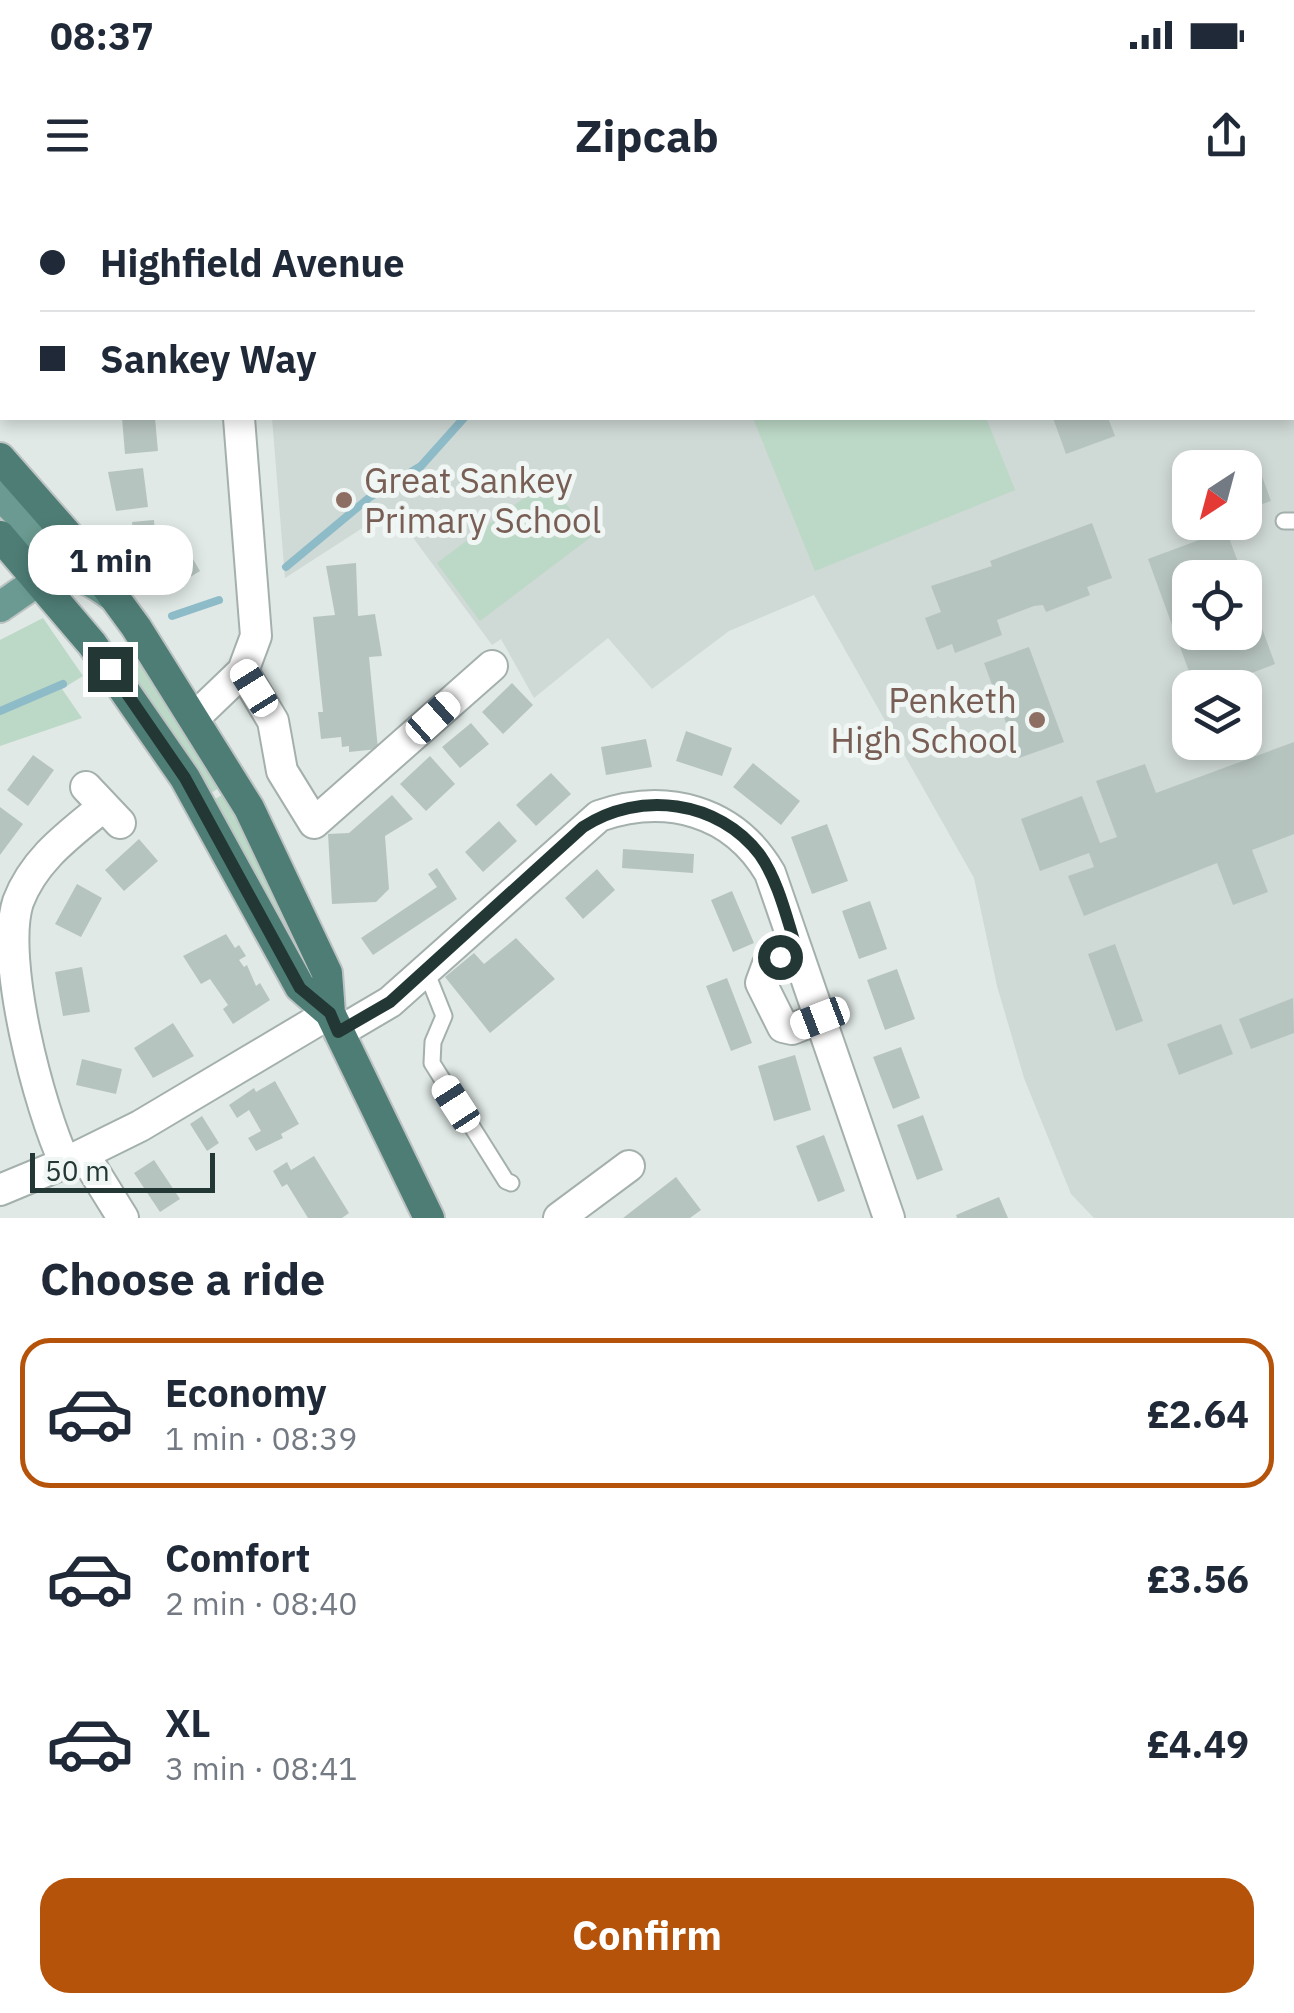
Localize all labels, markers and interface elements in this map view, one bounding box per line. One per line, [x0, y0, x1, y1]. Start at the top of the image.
text: 08:37 [50, 11, 154, 60]
text: Zipcab [575, 106, 719, 164]
icon: menu [40, 108, 95, 163]
icon: share [1199, 108, 1254, 163]
text: Highfield Avenue [100, 238, 405, 287]
text: Sankey Way [100, 334, 317, 383]
north arrow [1172, 450, 1262, 540]
map controls [1172, 450, 1262, 760]
place label: Great Sankey Primary School [364, 457, 601, 543]
marker: Great Sankey Primary School [333, 489, 355, 511]
callout: 1 min [28, 524, 192, 594]
text: 1 min [69, 539, 152, 581]
button: locate [1172, 560, 1262, 650]
route end [88, 647, 133, 692]
car [225, 655, 283, 721]
button: layers [1172, 670, 1262, 760]
place label: Penketh High School [830, 677, 1017, 763]
car [401, 687, 465, 749]
marker: Penketh High School [1026, 709, 1048, 731]
route start [758, 935, 803, 980]
car [787, 993, 853, 1043]
car [427, 1071, 485, 1137]
scale bar [30, 1148, 215, 1193]
text: 50 m [45, 1152, 110, 1189]
text: Choose a ride [40, 1249, 325, 1307]
icon: car [45, 1368, 135, 1458]
text: Economy [165, 1368, 327, 1417]
text: £2.64 [1147, 1389, 1249, 1438]
text: 1 min · 08:39 [165, 1417, 358, 1459]
icon: car [45, 1533, 135, 1623]
text: Comfort [165, 1533, 310, 1582]
text: £3.56 [1147, 1554, 1249, 1603]
text: 2 min · 08:40 [165, 1582, 358, 1624]
icon: car [45, 1698, 135, 1788]
text: XL [165, 1698, 211, 1747]
text: £4.49 [1147, 1719, 1249, 1768]
text: 3 min · 08:41 [165, 1747, 358, 1789]
button: Confirm [40, 1878, 1254, 1993]

